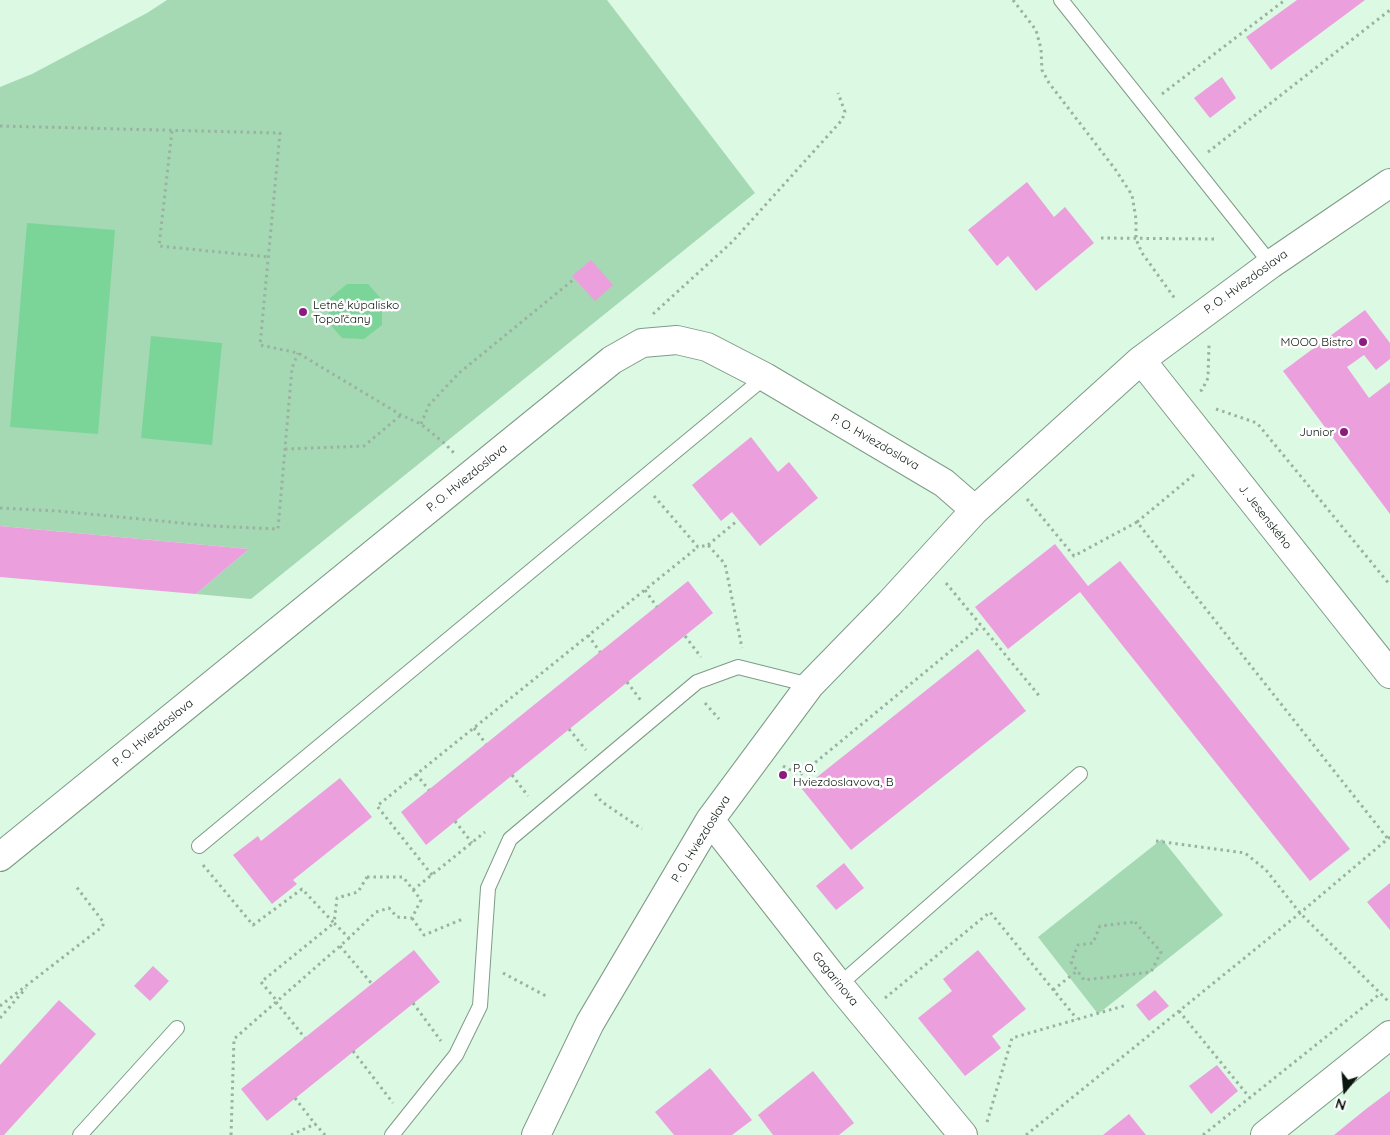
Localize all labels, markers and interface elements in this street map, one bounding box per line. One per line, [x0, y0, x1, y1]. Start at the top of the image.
street label: P. O. Hviezdoslava [1201, 247, 1291, 317]
place label: Letné kúpalisko Topoľčany [313, 298, 399, 326]
marker: Letné kúpalisko Topoľčany [297, 306, 309, 318]
place label: MOOO Bistro [1281, 335, 1353, 349]
marker: MOOO Bistro [1357, 336, 1369, 348]
street label: P. O. Hviezdoslava [828, 411, 922, 473]
place label: Junior [1299, 425, 1334, 439]
marker: Junior [1338, 426, 1350, 438]
street label: P. O. Hviezdoslava [424, 441, 510, 515]
street label: J. Jesenského [1235, 482, 1295, 552]
street label: P. O. Hviezdoslava [110, 696, 196, 770]
place label: P. O. Hviezdoslavova, B [793, 761, 893, 789]
marker: P. O. Hviezdoslavova, B [777, 769, 789, 781]
street label: P. O. Hviezdoslava [668, 793, 734, 885]
street label: Gagarinova [809, 949, 861, 1009]
north arrow [1320, 1065, 1370, 1115]
text: N [1333, 1094, 1348, 1114]

